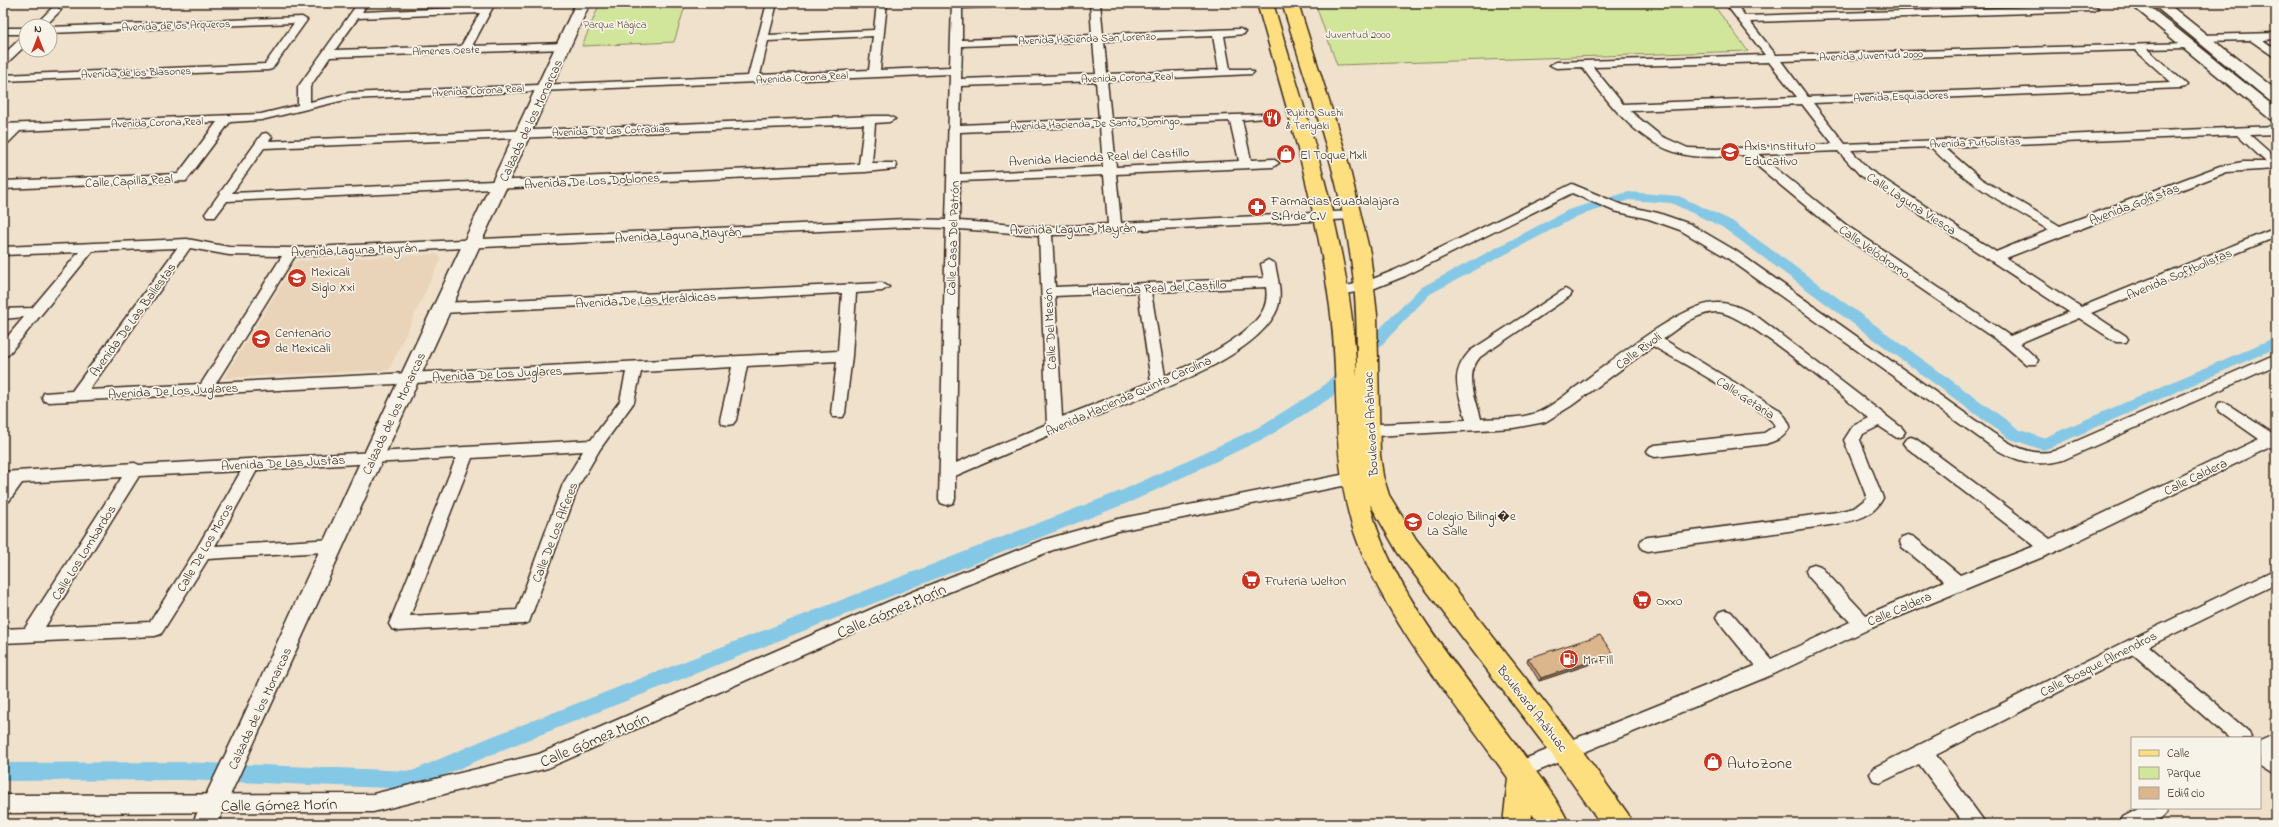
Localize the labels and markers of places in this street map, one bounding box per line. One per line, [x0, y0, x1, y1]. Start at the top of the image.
place label: Rykito Sushi & Teriyaki [1286, 105, 1343, 135]
restaurant icon: Rykito Sushi & Teriyaki [1261, 107, 1283, 129]
place label: Axis Instituto Educativo [1744, 137, 1816, 171]
school or university icon: Axis Instituto Educativo [1719, 141, 1741, 163]
shop icon: El Toque Mxli [1275, 143, 1297, 165]
place label: El Toque Mxli [1300, 146, 1367, 165]
place label: Farmacias Guadalajara S.A de C.V [1270, 192, 1399, 226]
pharmacy icon: Farmacias Guadalajara S.A de C.V [1246, 196, 1268, 218]
place label: Mexicali Siglo Xxi [311, 263, 355, 298]
school or university icon: Mexicali Siglo Xxi [286, 267, 308, 289]
place label: Centenario de Mexicali [275, 324, 331, 358]
school or university icon: Centenario de Mexicali [250, 328, 272, 350]
place label: Colegio Bilingi�e La Salle [1427, 507, 1516, 541]
school or university icon: Colegio Bilingi�e La Salle [1402, 511, 1424, 533]
supermarket icon: Fruteria Welton [1240, 569, 1262, 591]
place label: Fruteria Welton [1264, 572, 1346, 591]
supermarket icon: Oxxo [1631, 589, 1653, 611]
place label: Oxxo [1656, 592, 1683, 611]
fuel station icon: Mr Fill [1558, 648, 1580, 670]
place label: Mr Fill [1583, 651, 1613, 670]
shop icon: AutoZone [1702, 751, 1724, 773]
place label: AutoZone [1727, 752, 1793, 776]

